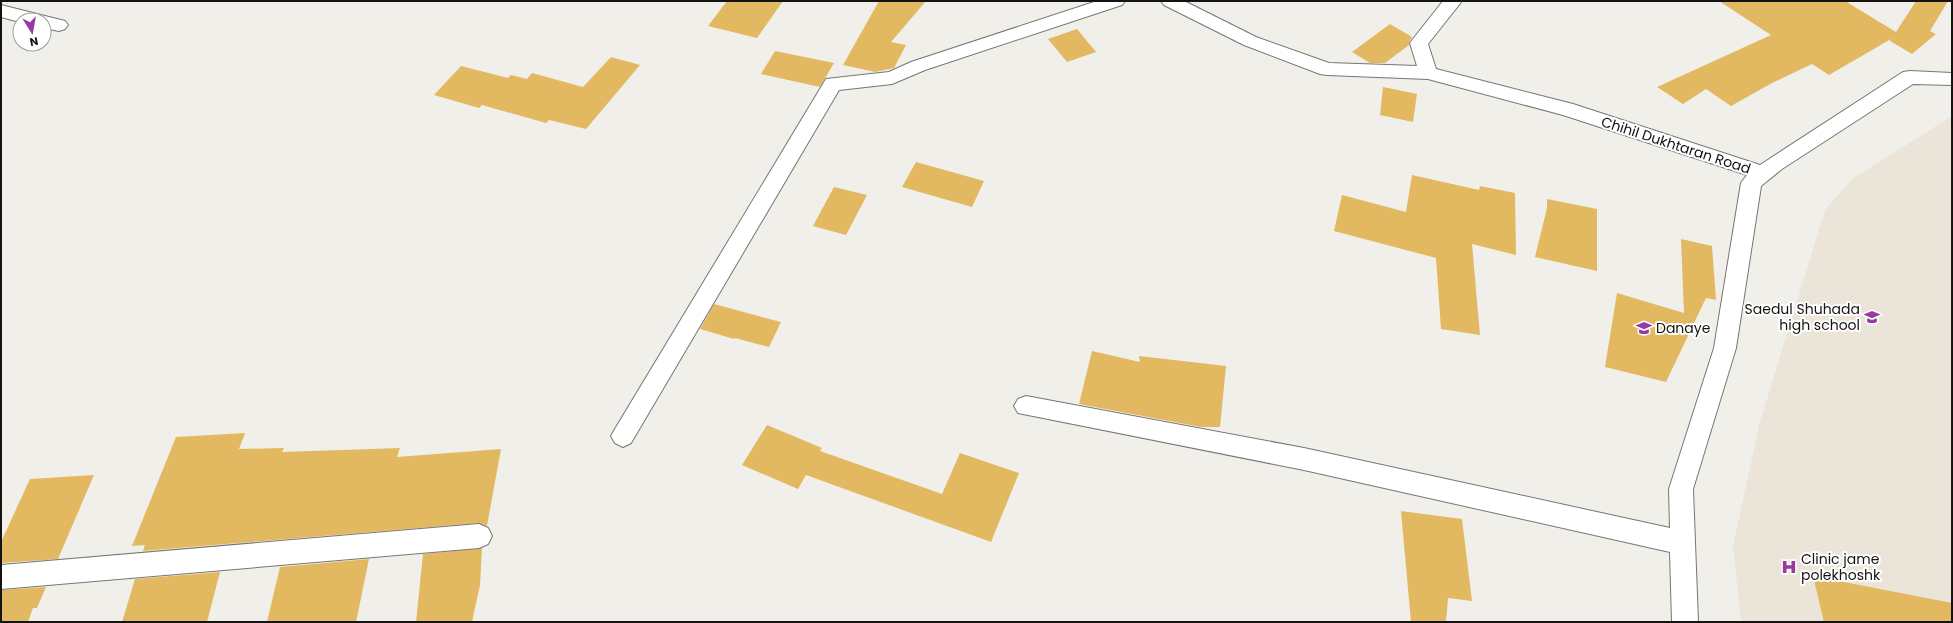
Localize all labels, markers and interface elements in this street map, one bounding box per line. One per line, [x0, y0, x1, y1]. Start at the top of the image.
north arrow [12, 12, 52, 52]
text: N [28, 33, 39, 50]
street label: Chihil Dukhtaran Road [1599, 111, 1753, 179]
place label: Saedul Shuhada high school [1745, 299, 1860, 335]
school or university icon: Saedul Shuhada high school [1863, 308, 1881, 326]
place label: Danaye [1656, 318, 1711, 338]
school or university icon: Danaye [1635, 319, 1653, 337]
place label: Clinic jame polekhoshk [1801, 549, 1881, 585]
hospital icon: Clinic jame polekhoshk [1780, 558, 1798, 576]

